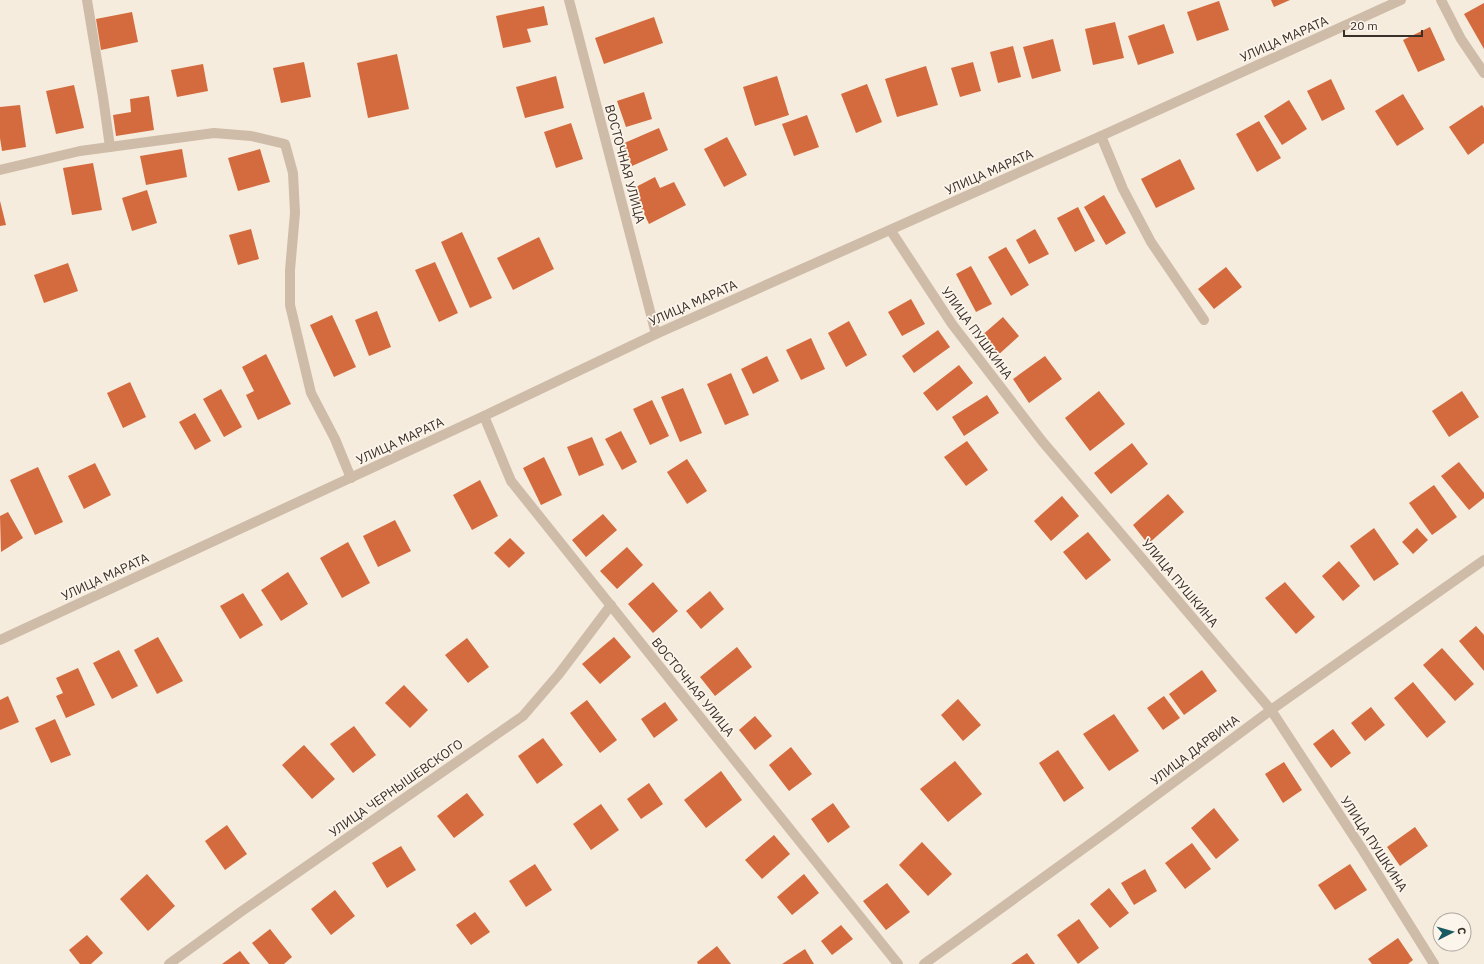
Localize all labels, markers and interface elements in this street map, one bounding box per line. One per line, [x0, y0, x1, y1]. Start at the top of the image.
street label: УЛИЦА МАРАТА [1237, 12, 1331, 66]
scale bar [1344, 12, 1422, 38]
text: 20 m [1350, 18, 1378, 33]
street label: ВОСТОЧНАЯ УЛИЦА [601, 103, 649, 226]
street label: УЛИЦА МАРАТА [942, 145, 1036, 199]
street label: УЛИЦА МАРАТА [646, 276, 740, 330]
street label: УЛИЦА ПУШКИНА [938, 283, 1017, 383]
street label: УЛИЦА МАРАТА [354, 413, 447, 469]
street label: УЛИЦА ПУШКИНА [1138, 535, 1222, 631]
street label: УЛИЦА МАРАТА [59, 549, 152, 605]
street label: ВОСТОЧНАЯ УЛИЦА [648, 634, 739, 740]
street label: УЛИЦА ДАРВИНА [1147, 711, 1243, 789]
street label: УЛИЦА ЧЕРНЫШЕВСКОГО [326, 735, 466, 841]
street label: УЛИЦА ПУШКИНА [1337, 793, 1412, 896]
north arrow [1432, 912, 1472, 952]
text: С [1455, 927, 1469, 935]

